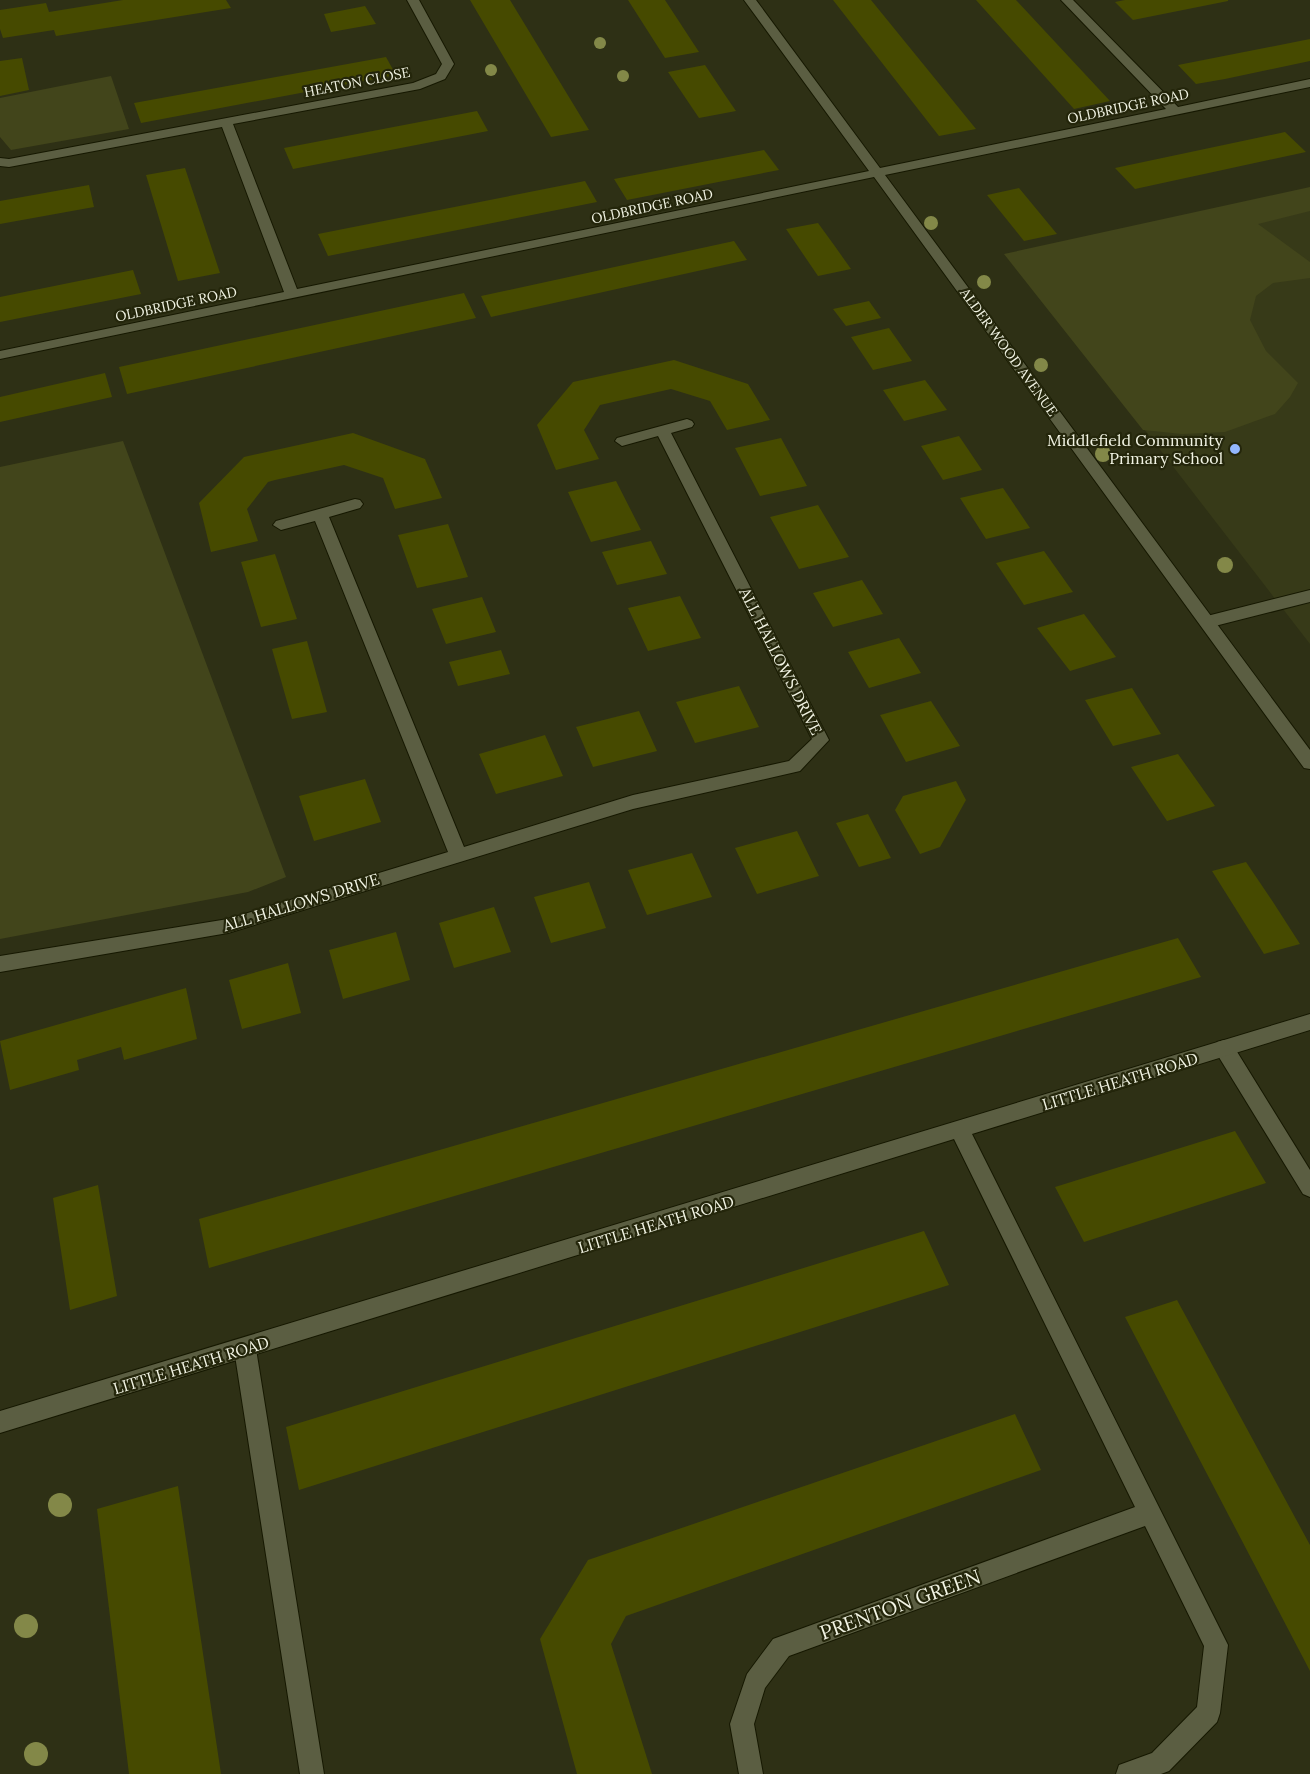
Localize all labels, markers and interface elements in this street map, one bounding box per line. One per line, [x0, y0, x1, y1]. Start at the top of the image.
street label: HEATON CLOSE [302, 63, 412, 101]
street label: OLDBRIDGE ROAD [1066, 84, 1190, 128]
street label: OLDBRIDGE ROAD [590, 184, 714, 228]
street label: OLDBRIDGE ROAD [114, 282, 238, 326]
street label: ALDER WOOD AVENUE [956, 284, 1062, 420]
place label: Middlefield Community Primary School [1047, 430, 1224, 468]
marker: Middlefield Community Primary School [1228, 442, 1242, 456]
street label: ALL HALLOWS DRIVE [735, 583, 827, 738]
street label: ALL HALLOWS DRIVE [219, 869, 382, 936]
street label: LITTLE HEATH ROAD [1040, 1048, 1200, 1114]
street label: LITTLE HEATH ROAD [576, 1191, 736, 1257]
street label: LITTLE HEATH ROAD [111, 1332, 271, 1398]
street label: PRENTON GREEN [816, 1563, 984, 1645]

